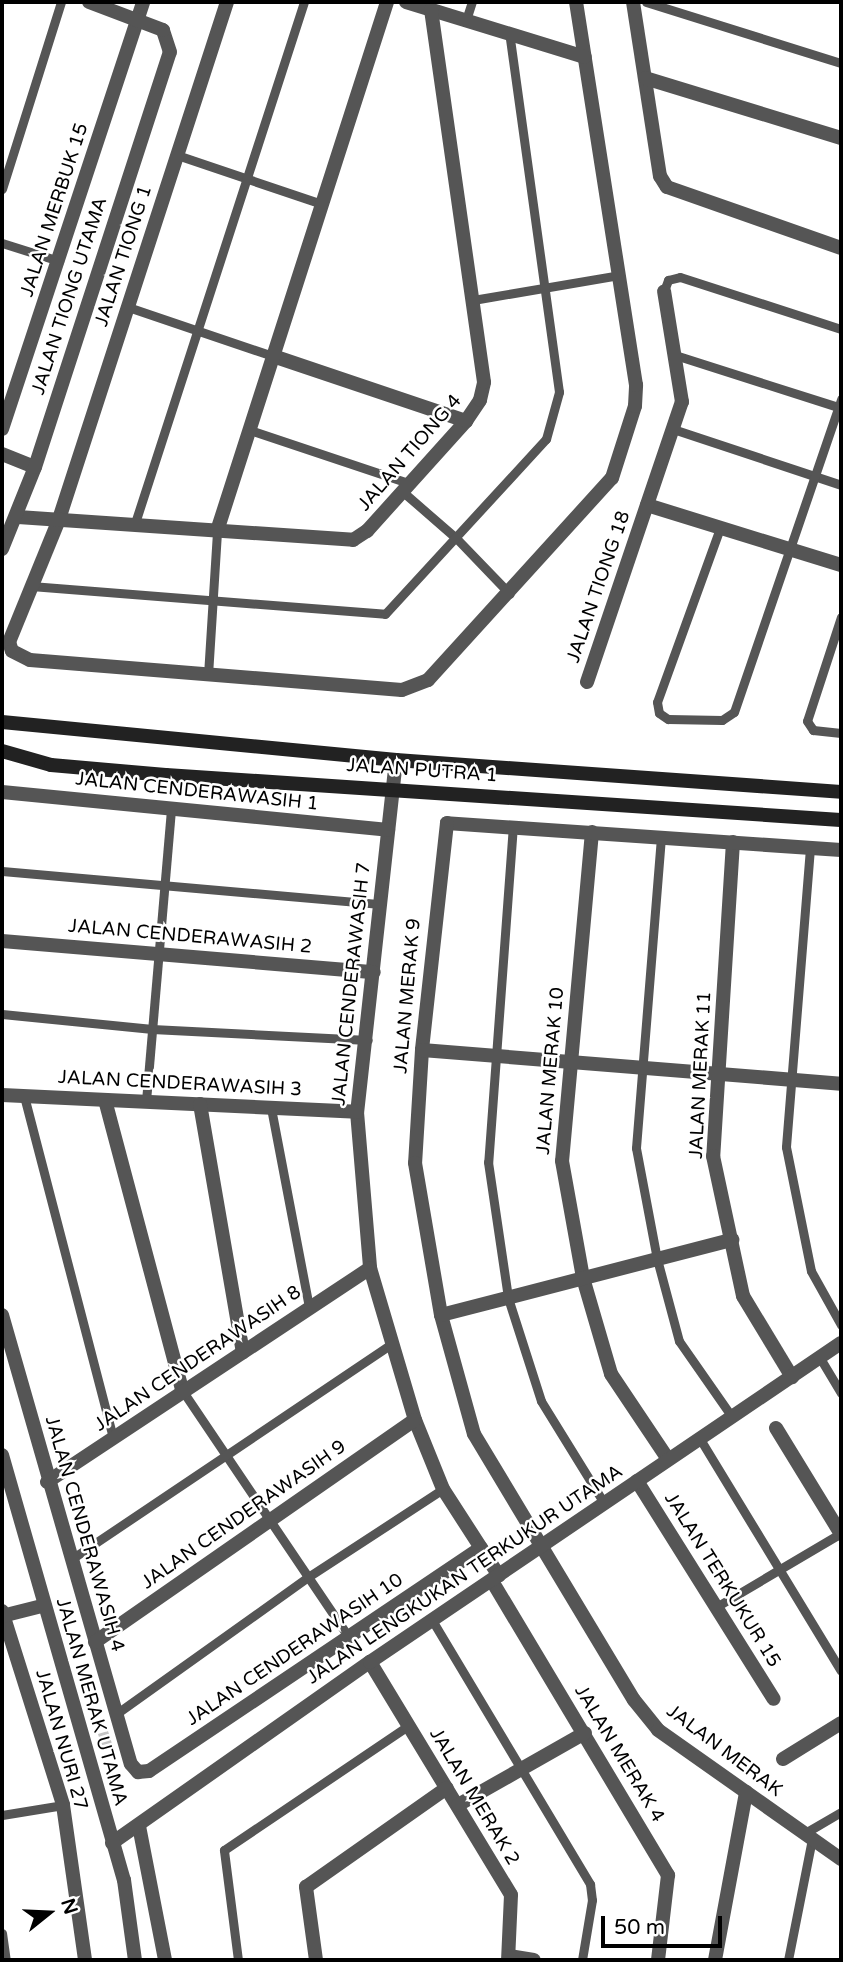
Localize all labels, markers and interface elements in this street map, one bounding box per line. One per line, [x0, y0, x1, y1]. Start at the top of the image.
street label: JALAN MERBUK 15 [16, 120, 94, 300]
street label: JALAN TIONG 1 [90, 183, 158, 329]
street label: JALAN TIONG UTAMA [27, 194, 113, 398]
street label: JALAN TIONG 4 [353, 390, 467, 516]
street label: JALAN TIONG 18 [562, 508, 636, 666]
street label: JALAN PUTRA 1 [346, 754, 498, 788]
street label: JALAN CENDERAWASIH 1 [74, 768, 320, 816]
street label: JALAN CENDERAWASIH 7 [328, 861, 376, 1107]
street label: JALAN CENDERAWASIH 2 [67, 915, 313, 959]
street label: JALAN MERAK 9 [390, 917, 426, 1075]
street label: JALAN MERAK 10 [532, 986, 570, 1156]
street label: JALAN MERAK 11 [685, 991, 717, 1159]
street label: JALAN CENDERAWASIH 3 [57, 1066, 303, 1102]
street label: JALAN CENDERAWASIH 8 [90, 1281, 306, 1437]
street label: JALAN CENDERAWASIH 4 [39, 1413, 129, 1655]
street label: JALAN CENDERAWASIH 9 [137, 1436, 351, 1594]
street label: JALAN LENGKUKAN TERKUKUR UTAMA [303, 1460, 627, 1690]
street label: JALAN TERKUKUR 15 [659, 1488, 785, 1672]
street label: JALAN CENDERAWASIH 10 [182, 1569, 408, 1731]
street label: JALAN MERAK UTAMA [50, 1595, 132, 1809]
street label: JALAN NURI 27 [30, 1667, 92, 1813]
street label: JALAN MERAK 4 [569, 1681, 669, 1827]
street label: JALAN MERAK [662, 1700, 786, 1802]
street label: JALAN MERAK 2 [424, 1724, 524, 1870]
north arrow [14, 1878, 84, 1948]
text: N [56, 1896, 82, 1917]
scale bar [605, 1902, 726, 1946]
text: 50 m [614, 1915, 665, 1940]

